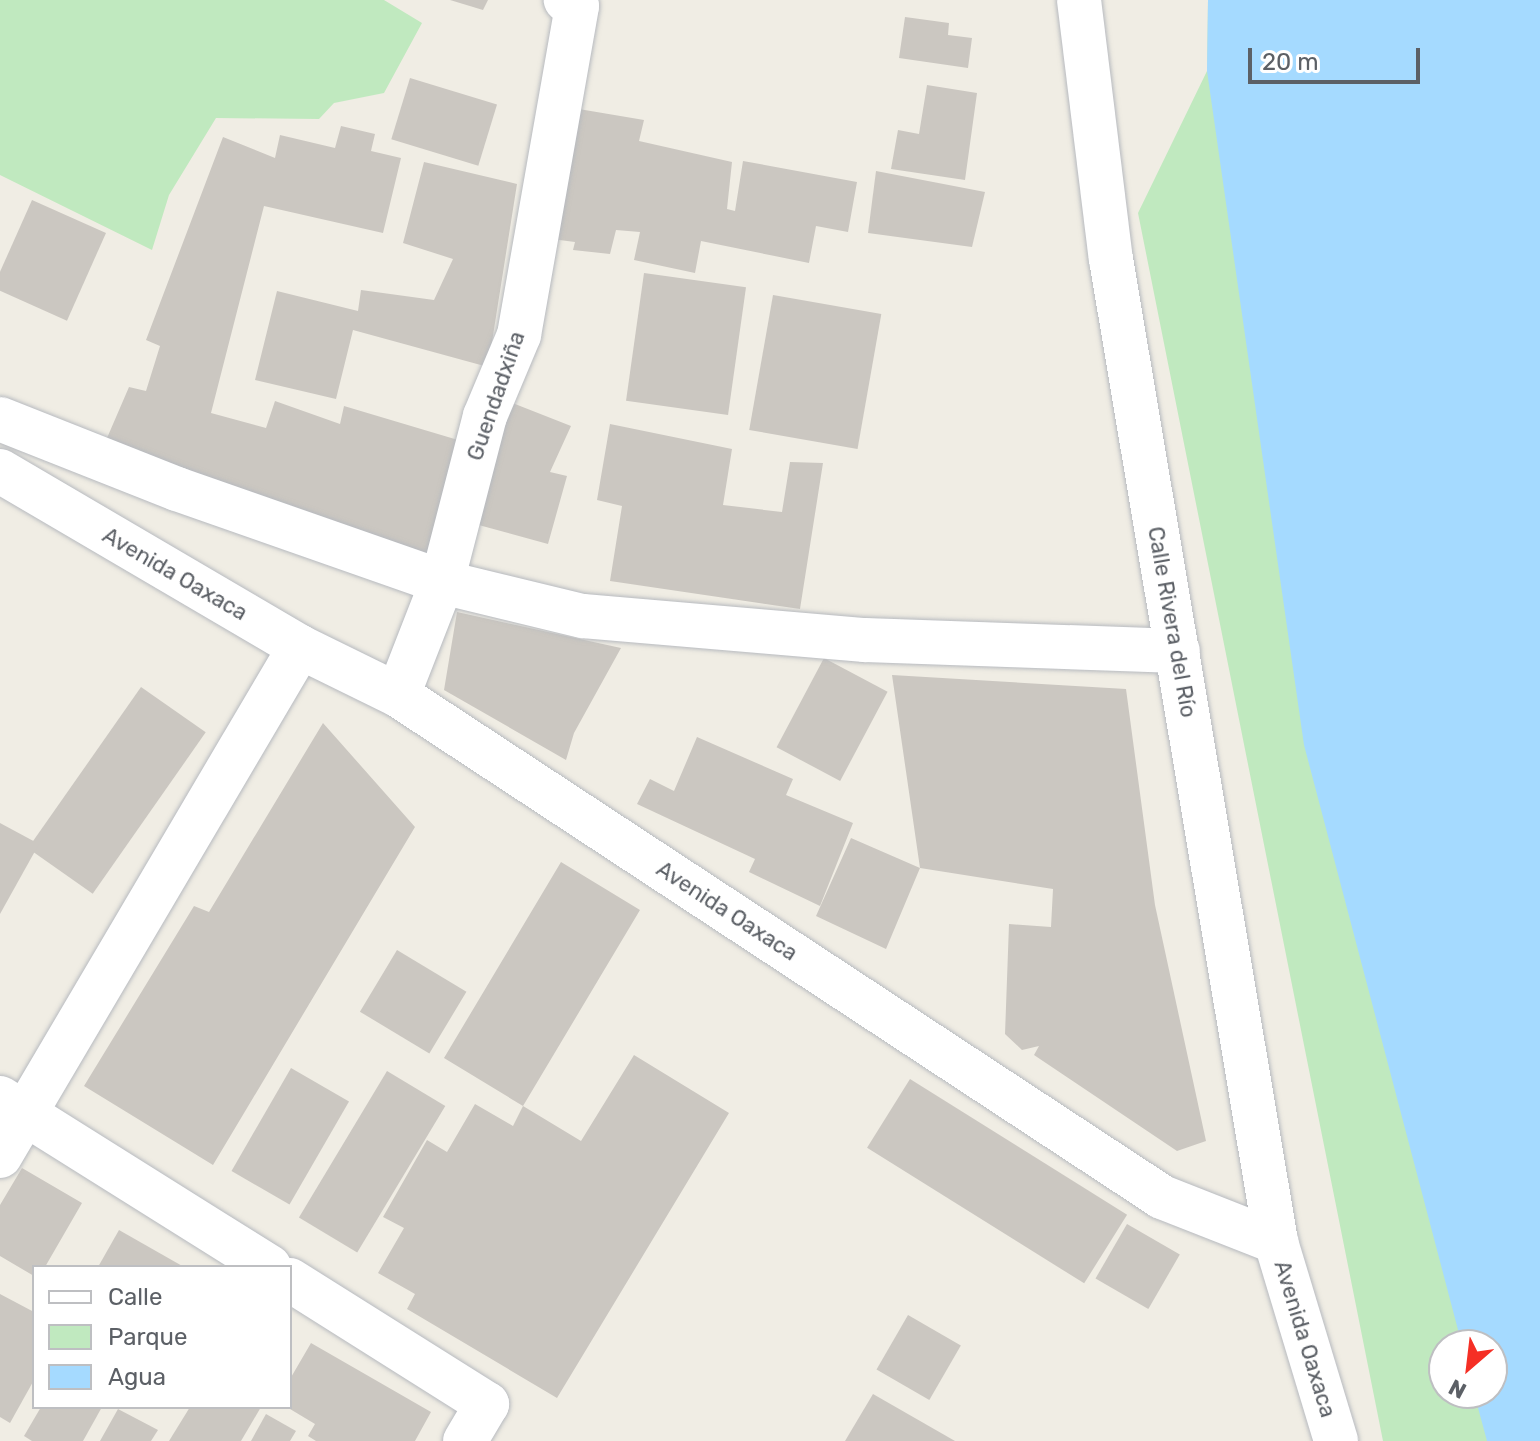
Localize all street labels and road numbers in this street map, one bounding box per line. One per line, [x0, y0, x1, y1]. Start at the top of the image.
street label: Guendadxiña [462, 328, 530, 464]
street label: Avenida Oaxaca [98, 522, 252, 626]
street label: Calle Rivera del Río [1142, 525, 1202, 719]
street label: Avenida Oaxaca [652, 856, 802, 966]
street label: Avenida Oaxaca [1269, 1257, 1341, 1421]

